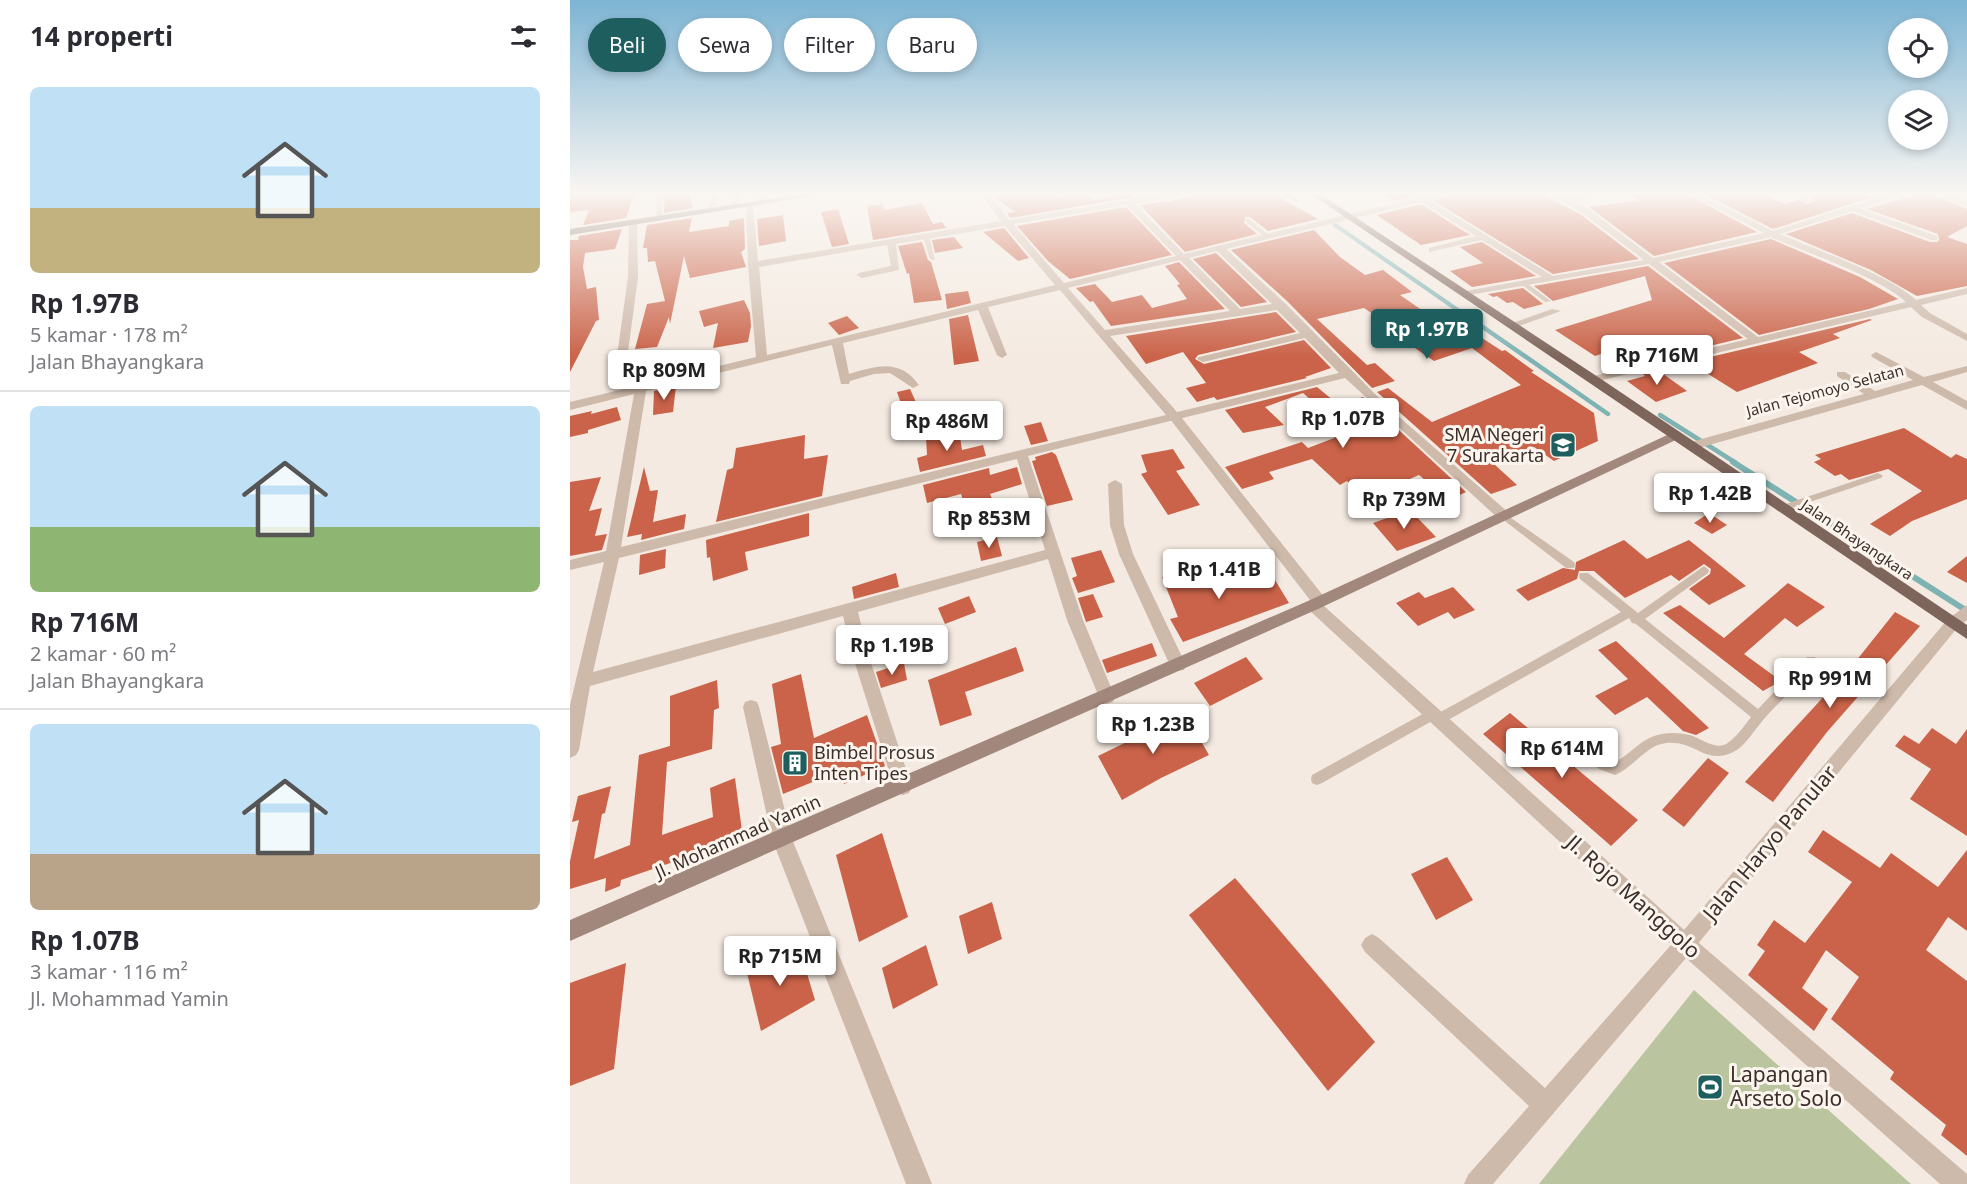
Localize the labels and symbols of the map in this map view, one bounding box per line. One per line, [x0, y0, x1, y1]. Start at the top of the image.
pin: Rp 1.97B [1365, 309, 1489, 360]
pin: Rp 716M [1602, 335, 1712, 386]
pin: Rp 809M [609, 350, 719, 401]
street label: Jalan Tejomoyo Selatan [1742, 359, 1906, 421]
pin: Rp 1.07B [1281, 398, 1405, 449]
pin: Rp 486M [892, 401, 1002, 452]
place label: SMA Negeri 7 Surakarta [1444, 422, 1544, 467]
school or university icon: SMA Negeri 7 Surakarta [1548, 430, 1578, 460]
pin: Rp 1.42B [1648, 473, 1772, 524]
pin: Rp 739M [1349, 479, 1459, 530]
street label: Jalan Bhayangkara [1796, 493, 1917, 584]
pin: Rp 853M [934, 498, 1044, 549]
pin: Rp 1.41B [1157, 549, 1281, 600]
pin: Rp 1.19B [830, 625, 954, 676]
pin: Rp 991M [1775, 658, 1885, 709]
pin: Rp 1.23B [1091, 704, 1215, 755]
pin: Rp 614M [1507, 728, 1617, 779]
place label: Bimbel Prosus Inten Tipes [814, 740, 935, 785]
building icon: Bimbel Prosus Inten Tipes [780, 748, 810, 778]
street label: Jalan Haryo Panular [1695, 759, 1843, 927]
street label: Jl. Mohammad Yamin [649, 789, 824, 884]
street label: Jl. Rojo Manggolo [1559, 827, 1707, 964]
pin: Rp 715M [725, 936, 835, 987]
place label: Lapangan Arseto Solo [1730, 1060, 1842, 1112]
sports icon: Lapangan Arseto Solo [1695, 1072, 1725, 1102]

